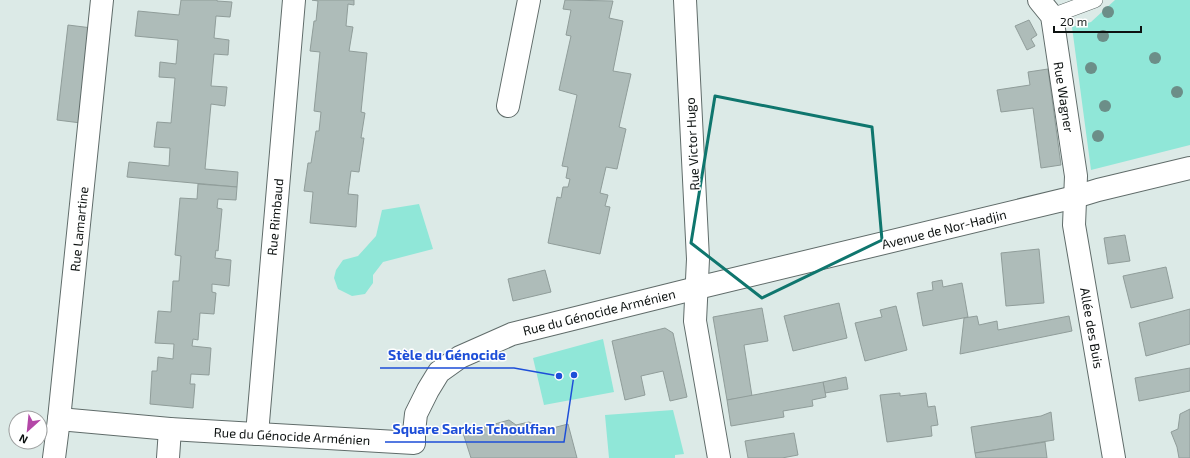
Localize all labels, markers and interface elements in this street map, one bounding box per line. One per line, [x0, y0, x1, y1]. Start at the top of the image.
scale bar [1054, 8, 1141, 34]
text: 20 m [1060, 14, 1087, 28]
street label: Rue Wagner [1051, 60, 1077, 134]
street label: Rue Victor Hugo [682, 97, 702, 191]
street label: Rue Rimbaud [264, 178, 286, 256]
street label: Rue Lamartine [67, 186, 91, 272]
street label: Avenue de Nor-Hadjin [880, 206, 1008, 252]
street label: Rue du Génocide Arménien [521, 285, 677, 339]
street label: Allée des Buis [1077, 286, 1107, 370]
callout: Stèle du Génocide [380, 342, 514, 368]
text: Stèle du Génocide [388, 346, 506, 363]
north arrow [8, 410, 48, 450]
callout: Square Sarkis Tchoulfian [385, 416, 564, 442]
text: Square Sarkis Tchoulfian [393, 420, 555, 437]
street label: Rue du Génocide Arménien [213, 424, 371, 448]
text: N [17, 432, 30, 447]

